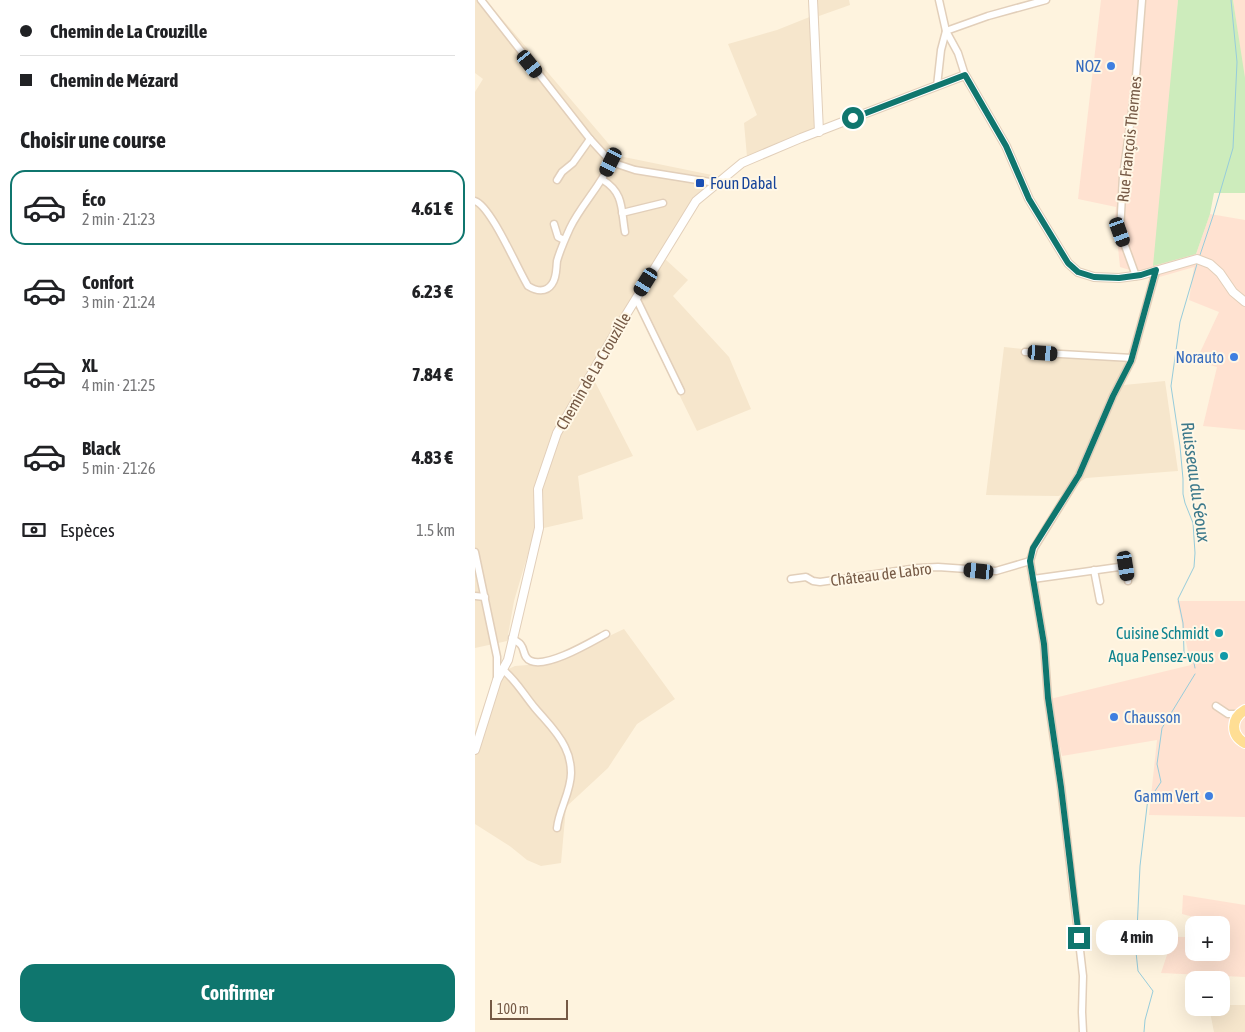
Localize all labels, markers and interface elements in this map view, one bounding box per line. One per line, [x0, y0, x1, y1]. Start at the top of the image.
text: Chemin de La Crouzille [50, 20, 207, 42]
car [514, 48, 545, 80]
place label: NOZ [1075, 57, 1101, 75]
marker: NOZ [1105, 60, 1117, 72]
text: Chemin de Mézard [50, 69, 178, 91]
street label: Rue François Thermes [1113, 75, 1146, 203]
route start [842, 107, 864, 129]
text: Choisir une course [20, 127, 166, 153]
car [597, 145, 624, 179]
place label: Foun Dabal [710, 174, 778, 192]
marker: Foun Dabal [694, 177, 706, 189]
icon: car [22, 185, 67, 230]
text: Éco [82, 188, 106, 210]
text: 4.61 € [412, 197, 453, 219]
text: 2 min · 21:23 [82, 210, 155, 228]
car [1107, 215, 1132, 249]
car [631, 265, 660, 299]
icon: car [22, 268, 67, 313]
text: Confort [82, 271, 134, 293]
text: 6.23 € [412, 280, 453, 302]
text: 3 min · 21:24 [82, 293, 155, 311]
street label: Chemin de La Crouzille [552, 309, 634, 433]
car [1027, 344, 1058, 362]
place label: Norauto [1176, 348, 1224, 366]
icon: car [22, 351, 67, 396]
marker: Norauto [1228, 351, 1240, 363]
text: XL [82, 354, 98, 376]
text: 7.84 € [412, 363, 453, 385]
text: 4 min · 21:25 [82, 376, 155, 394]
water label: Ruisseau du Séoux [1177, 420, 1215, 544]
icon: car [22, 434, 67, 479]
text: Black [82, 437, 120, 459]
text: 4.83 € [412, 446, 453, 468]
text: 5 min · 21:26 [82, 459, 155, 477]
icon: cash [20, 516, 48, 544]
text: Espèces [60, 519, 115, 541]
text: 1.5 km [416, 521, 455, 539]
car [1116, 550, 1135, 582]
street label: Château de Labro [829, 559, 933, 589]
car [963, 562, 994, 580]
place label: Cuisine Schmidt [1116, 624, 1209, 642]
marker: Cuisine Schmidt [1213, 627, 1225, 639]
place label: Aqua Pensez-vous [1109, 647, 1214, 666]
marker: Aqua Pensez-vous [1218, 650, 1230, 662]
place label: Chausson [1124, 708, 1181, 726]
marker: Chausson [1108, 711, 1120, 723]
place label: Gamm Vert [1134, 787, 1199, 805]
marker: Gamm Vert [1203, 790, 1215, 802]
map controls [1185, 916, 1230, 1016]
button: + [1185, 916, 1230, 961]
callout: 4 min [1097, 920, 1179, 956]
route end [1068, 927, 1090, 949]
text: 4 min [1121, 928, 1153, 946]
button: Confirmer [20, 964, 455, 1022]
button: − [1185, 971, 1230, 1016]
scale bar [490, 997, 567, 1020]
text: 100 m [497, 1001, 529, 1017]

